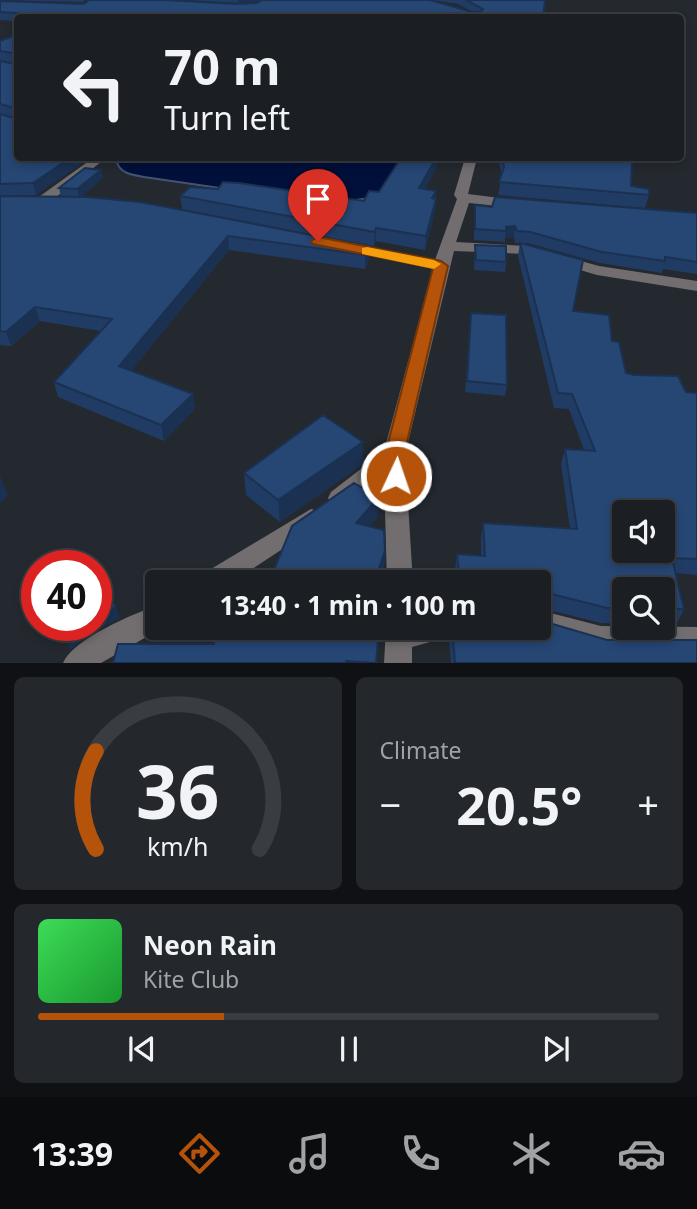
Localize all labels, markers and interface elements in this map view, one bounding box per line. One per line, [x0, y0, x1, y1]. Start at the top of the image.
text: 70 m [164, 33, 281, 99]
icon: left [49, 42, 140, 133]
text: Turn left [164, 96, 290, 139]
pin [288, 169, 348, 241]
icon: arrive [299, 180, 337, 218]
position arrow [359, 439, 433, 513]
map controls [612, 500, 675, 640]
button: sound [612, 500, 675, 563]
speed limit sign: 40 [21, 550, 112, 641]
button: search [612, 577, 675, 640]
text: 13:40 · 1 min · 100 m [220, 587, 476, 623]
text: Climate [380, 734, 462, 766]
text: 36 [136, 742, 219, 841]
text: 20.5° [456, 769, 582, 840]
text: − [380, 778, 401, 830]
text: + [637, 778, 659, 830]
text: km/h [147, 829, 209, 863]
text: Neon Rain [143, 927, 277, 963]
text: Kite Club [143, 963, 239, 995]
icon: previous [123, 1030, 161, 1068]
icon: pause [330, 1030, 368, 1068]
icon: next [537, 1030, 575, 1068]
icon: directions [175, 1129, 224, 1178]
icon: music [285, 1129, 334, 1178]
icon: phone [396, 1129, 445, 1178]
icon: climate [507, 1129, 556, 1178]
icon: car [617, 1129, 666, 1178]
text: 13:39 [31, 1132, 113, 1175]

